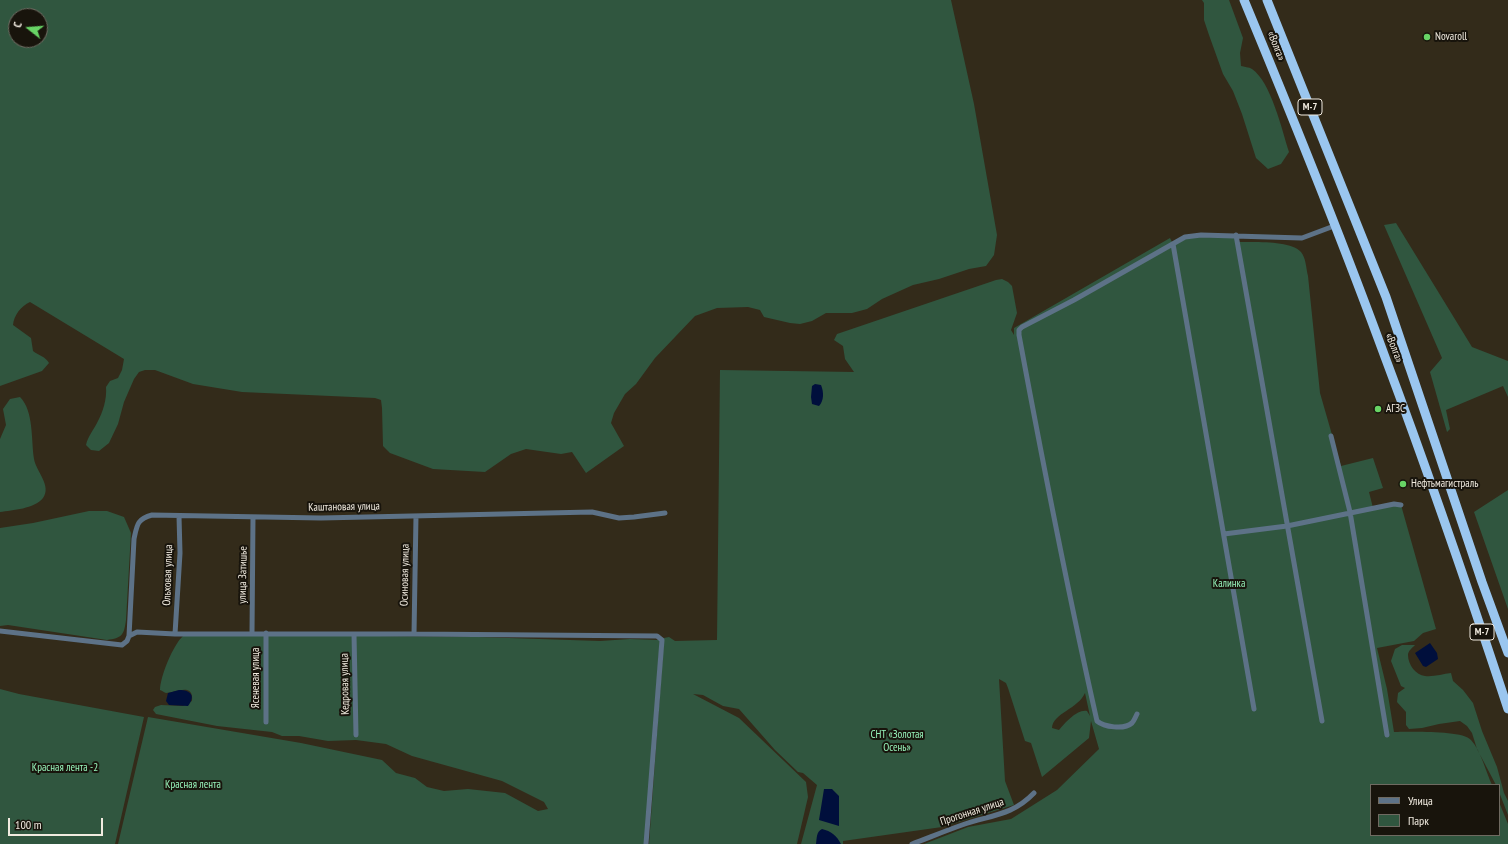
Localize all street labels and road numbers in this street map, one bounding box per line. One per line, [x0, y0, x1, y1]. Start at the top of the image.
street label: «Волга» [1264, 29, 1288, 63]
road number: М-7 [1298, 99, 1322, 115]
street label: «Волга» [1382, 331, 1406, 365]
street label: Каштановая улица [308, 500, 380, 514]
street label: Ольховая улица [160, 544, 176, 606]
street label: Осиновая улица [398, 544, 412, 606]
street label: улица Затишье [236, 546, 250, 604]
road number: М-7 [1470, 624, 1494, 640]
street label: Ясеневая улица [249, 648, 263, 708]
street label: Кедровая улица [338, 653, 352, 715]
street label: Прогонная улица [938, 795, 1006, 829]

